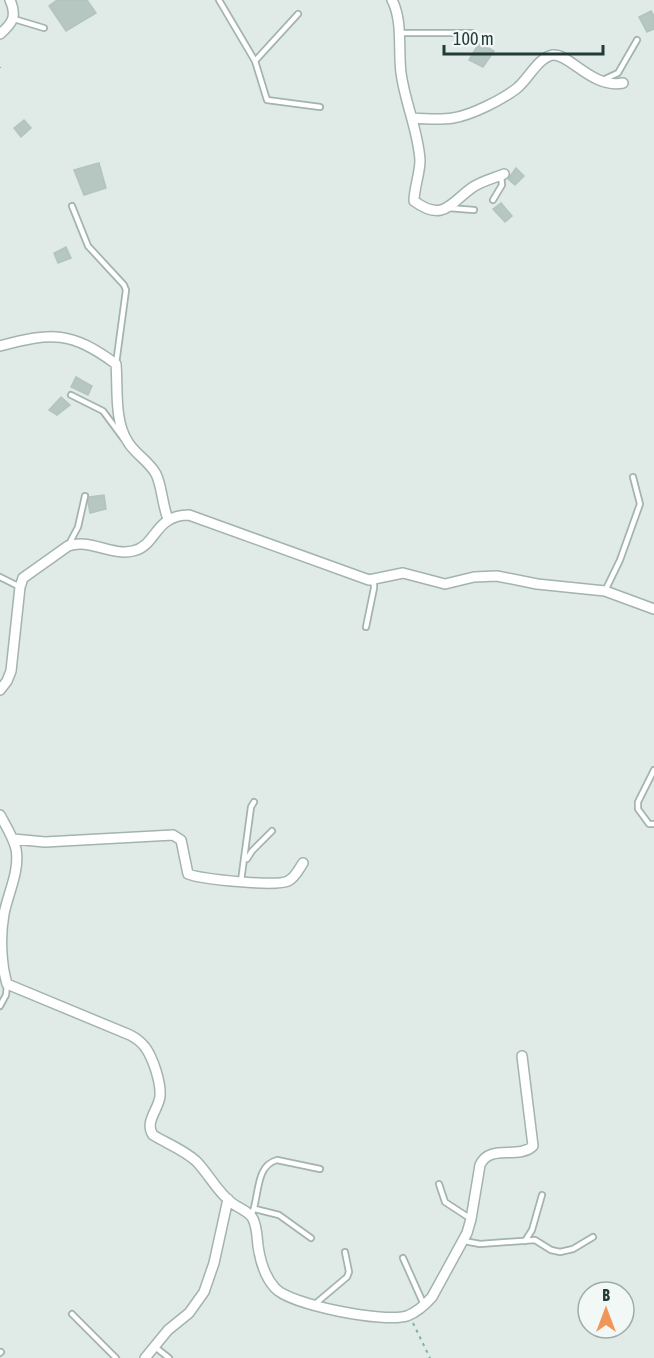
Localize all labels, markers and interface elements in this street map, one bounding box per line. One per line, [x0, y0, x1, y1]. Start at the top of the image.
scale bar [444, 18, 603, 56]
text: 100 m [453, 28, 494, 49]
north arrow [576, 1280, 636, 1340]
text: B [602, 1286, 610, 1304]

